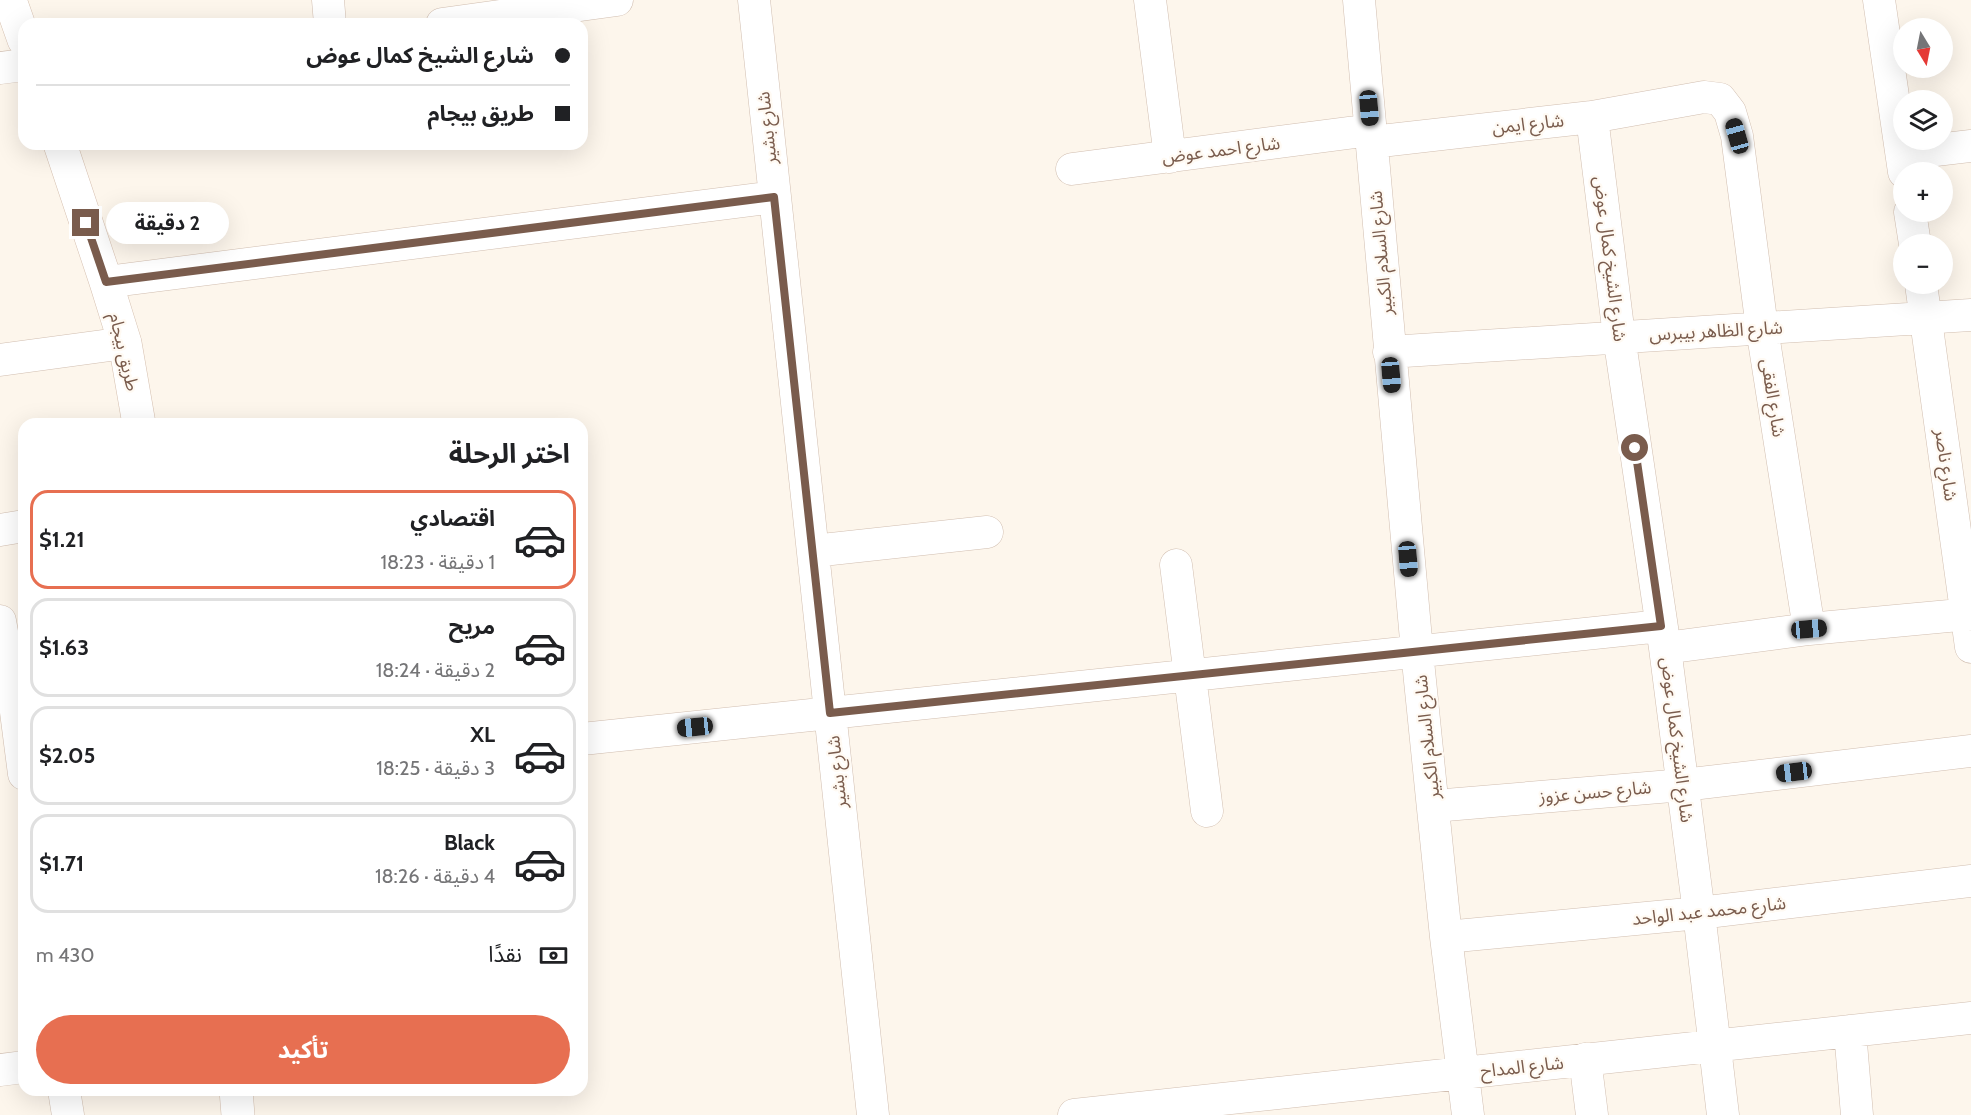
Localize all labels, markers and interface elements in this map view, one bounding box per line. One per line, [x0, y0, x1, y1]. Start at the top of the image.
north arrow [1893, 18, 1953, 78]
map controls [1893, 18, 1953, 294]
text: شارع الشيخ كمال عوض [306, 42, 534, 69]
car [1358, 89, 1380, 127]
street label: شارع بشير [752, 90, 785, 167]
button: layers [1893, 90, 1953, 150]
text: طريق بيجام [427, 100, 534, 127]
street label: شارع ايمن [1491, 109, 1565, 142]
car [1723, 116, 1751, 156]
street label: شارع احمد عوض [1161, 132, 1282, 171]
button: + [1893, 162, 1953, 222]
street label: شارع الشيخ كمال عوض [1586, 175, 1631, 343]
street label: شارع السلام الكبير [1365, 189, 1400, 317]
callout: 2 دقيقة [107, 202, 230, 244]
route end [72, 209, 99, 236]
text: 2 دقيقة [135, 211, 200, 235]
button: − [1893, 234, 1953, 294]
street label: طريق بيجام [101, 311, 144, 394]
street label: شارع الظاهر بيبرس [1649, 317, 1784, 348]
car [1380, 356, 1402, 394]
street label: شارع الفقى [1753, 357, 1790, 439]
street label: شارع ناصر [1927, 427, 1962, 503]
route start [1621, 434, 1648, 461]
text: اختر الرحلة [449, 437, 570, 470]
text: اقتصادي [410, 505, 495, 532]
icon: car [513, 513, 567, 567]
text: $1.21 [39, 526, 85, 553]
car [1397, 540, 1419, 578]
text: 1 دقيقة · 18:23 [381, 550, 495, 574]
text: مريح [449, 613, 495, 640]
car [1790, 618, 1828, 640]
icon: car [513, 621, 567, 675]
text: $1.63 [39, 634, 89, 661]
street label: شارع الشيخ كمال عوض [1653, 656, 1698, 824]
text: 2 دقيقة · 18:24 [376, 658, 495, 682]
street label: شارع السلام الكبير [1410, 673, 1448, 801]
car [676, 716, 714, 738]
text: XL [470, 721, 495, 748]
icon: car [513, 729, 567, 783]
street label: شارع بشير [822, 734, 855, 811]
text: $2.05 [39, 742, 95, 769]
text: 3 دقيقة · 18:25 [376, 756, 495, 780]
car [1775, 761, 1813, 783]
street label: شارع حسن عزوز [1537, 776, 1653, 811]
text: Black [444, 829, 495, 856]
icon: car [513, 837, 567, 891]
text: $1.71 [39, 850, 84, 877]
text: 4 دقيقة · 18:26 [375, 864, 495, 888]
street label: شارع محمد عبد الواحد [1631, 892, 1787, 933]
icon: cash [537, 939, 570, 972]
text: نقدًا [488, 941, 522, 968]
text: 430 m [36, 943, 94, 967]
button: تأكيد [36, 1015, 570, 1084]
street label: شارع المداح [1479, 1052, 1565, 1085]

